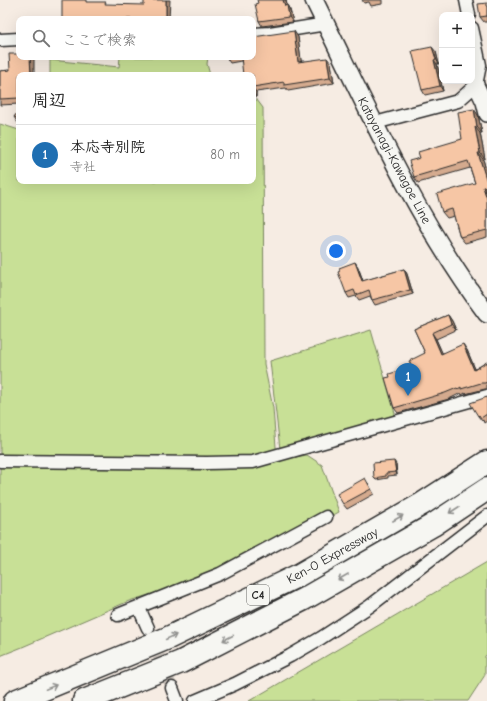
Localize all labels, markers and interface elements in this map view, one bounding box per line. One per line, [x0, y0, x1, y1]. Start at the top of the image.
map controls [439, 12, 475, 84]
button: + [439, 12, 475, 48]
search box [16, 16, 256, 60]
icon: search [30, 27, 52, 49]
text: ここで検索 [62, 31, 137, 49]
button: − [439, 48, 475, 84]
text: 周辺 [32, 91, 66, 110]
street label: Katayanagi-Kawagoe Line [355, 94, 435, 227]
text: 本応寺別院 [70, 138, 145, 156]
text: 1 [42, 147, 48, 162]
text: 80 m [210, 147, 240, 162]
text: 寺社 [70, 159, 96, 174]
your location [326, 241, 346, 261]
pin: 1 [395, 363, 421, 396]
one-way arrow [449, 506, 460, 514]
one-way arrow [391, 514, 403, 522]
street label: Ken-O Expressway [284, 524, 381, 587]
one-way arrow [337, 573, 349, 581]
road number: C4 [247, 585, 269, 605]
one-way arrow [165, 633, 177, 640]
one-way arrow [222, 635, 234, 642]
one-way arrow [44, 682, 56, 690]

